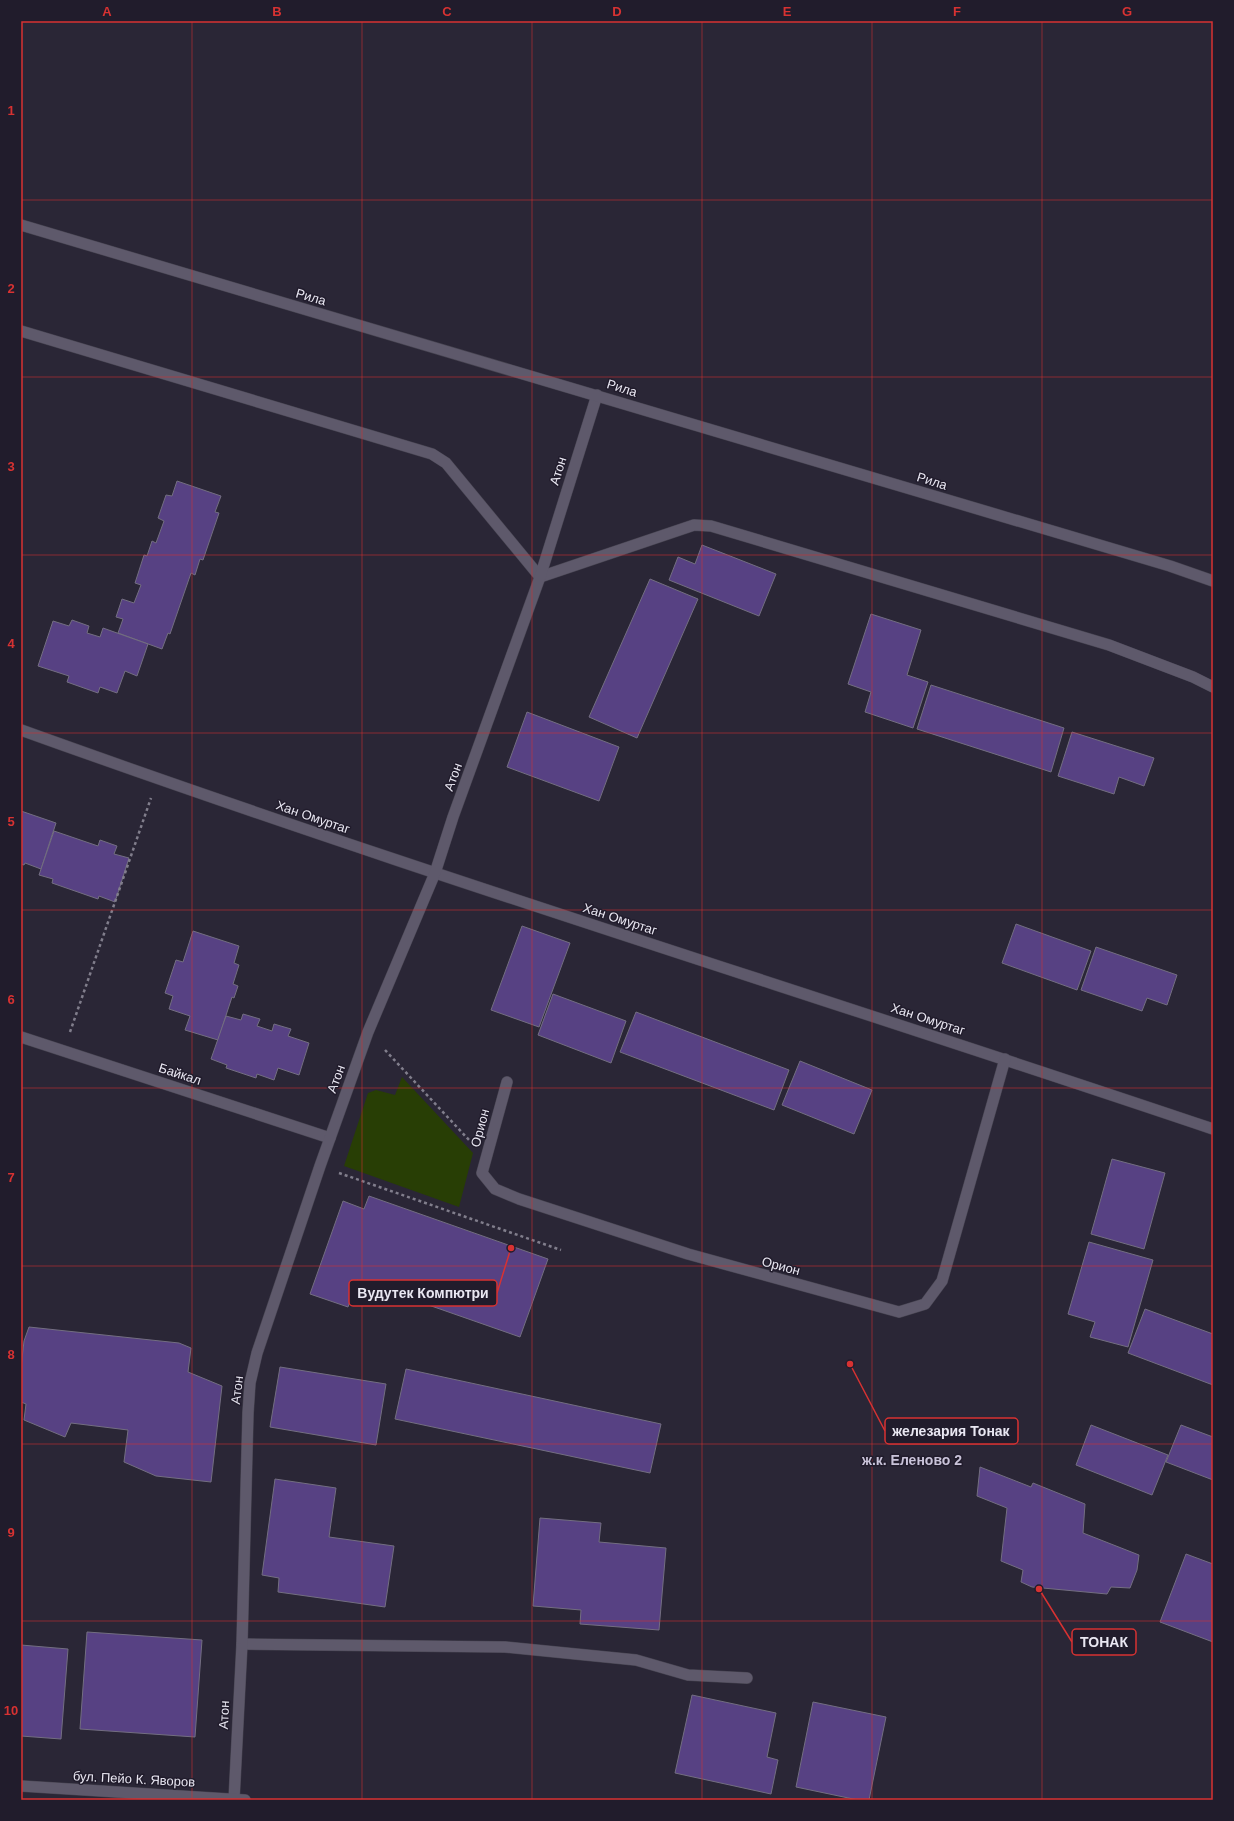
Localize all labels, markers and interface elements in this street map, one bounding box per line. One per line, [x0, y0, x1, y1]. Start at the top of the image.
text: A [102, 4, 112, 19]
text: B [272, 4, 282, 19]
text: C [442, 4, 452, 19]
text: D [612, 4, 622, 19]
text: E [783, 4, 792, 19]
text: F [953, 4, 961, 19]
text: G [1122, 4, 1132, 19]
text: 1 [7, 103, 15, 118]
text: 2 [7, 281, 15, 296]
street label: Рила [294, 286, 329, 309]
street label: Рила [605, 376, 640, 400]
street label: Атон [547, 455, 569, 487]
text: 3 [7, 459, 15, 474]
street label: Рила [915, 469, 950, 493]
text: 4 [7, 636, 15, 651]
street label: Атон [441, 761, 465, 793]
street label: Хан Омуртаг [274, 797, 352, 837]
text: 5 [7, 814, 15, 829]
street label: Хан Омуртаг [581, 900, 659, 938]
text: 6 [7, 992, 15, 1007]
street label: Хан Омуртаг [889, 1000, 967, 1038]
street label: Байкал [157, 1060, 203, 1088]
street label: Атон [324, 1063, 348, 1095]
street label: Орион [468, 1107, 492, 1149]
text: 7 [7, 1170, 15, 1185]
street label: Орион [760, 1254, 802, 1278]
callout: Вудутек Компютри [349, 1280, 497, 1306]
text: Вудутек Компютри [357, 1285, 489, 1301]
text: 8 [7, 1347, 15, 1362]
street label: Атон [228, 1375, 246, 1405]
callout: железария Тонак [885, 1418, 1018, 1444]
text: железария Тонак [891, 1423, 1011, 1439]
district label: ж.к. Еленово 2 [861, 1452, 962, 1468]
text: 9 [7, 1525, 15, 1540]
callout: ТОНАК [1072, 1629, 1136, 1655]
text: ТОНАК [1080, 1634, 1128, 1650]
street label: Атон [216, 1700, 232, 1730]
text: 10 [4, 1703, 18, 1718]
street label: бул. Пейо К. Яворов [72, 1768, 196, 1790]

